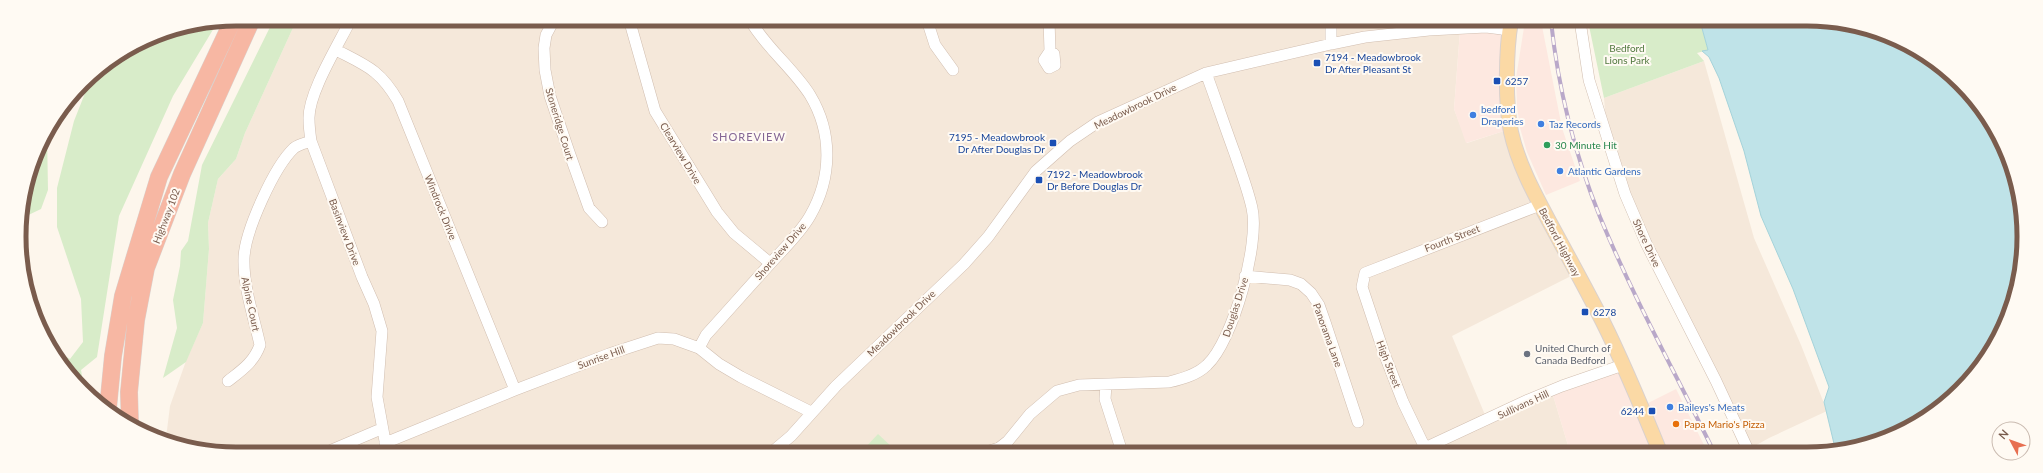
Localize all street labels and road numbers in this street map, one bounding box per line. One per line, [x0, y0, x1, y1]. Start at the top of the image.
street label: Meadowbrook Drive [1092, 81, 1178, 131]
street label: Stoneridge Court [543, 86, 577, 162]
street label: Clearview Drive [658, 120, 704, 186]
street label: Windrock Drive [422, 173, 460, 241]
street label: Highway 102 [150, 186, 182, 245]
street label: Basinview Drive [327, 197, 363, 267]
street label: Bedford Highway [1537, 205, 1584, 279]
street label: Shore Drive [1631, 217, 1663, 269]
street label: Shoreview Drive [752, 220, 808, 282]
street label: Fourth Street [1423, 222, 1482, 254]
street label: Alpine Court [239, 276, 263, 333]
street label: Douglas Drive [1220, 276, 1250, 338]
street label: Meadowbrook Drive [864, 287, 938, 359]
street label: Panorama Lane [1311, 301, 1345, 369]
street label: High Street [1375, 339, 1404, 390]
street label: Sunrise Hill [576, 343, 626, 371]
street label: Sullivans Hill [1495, 387, 1551, 421]

